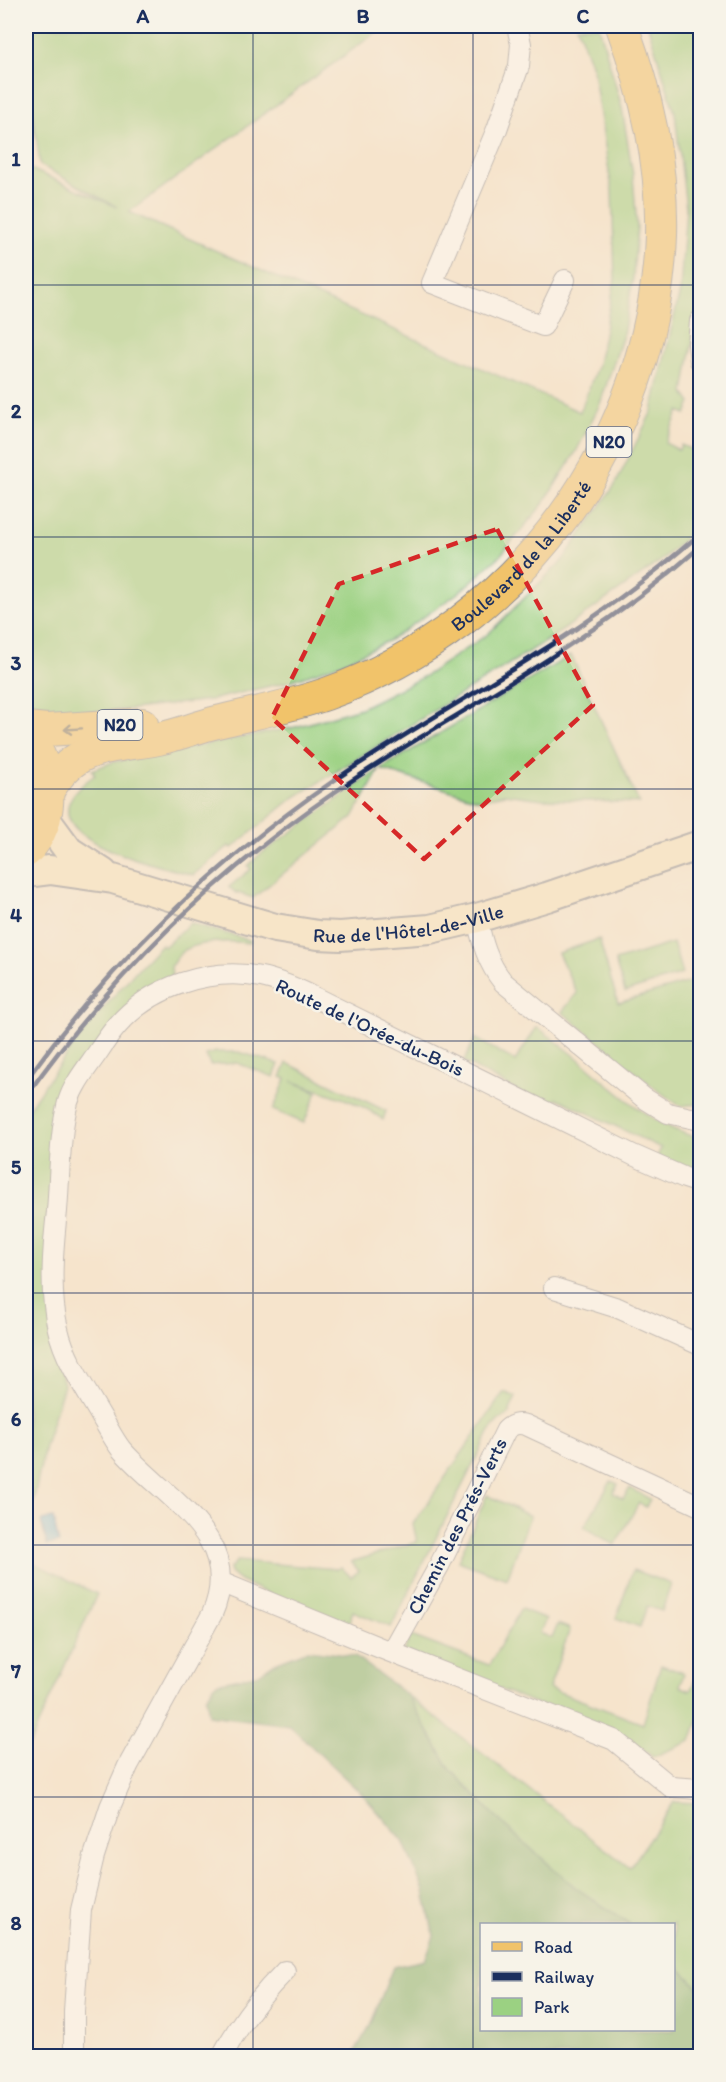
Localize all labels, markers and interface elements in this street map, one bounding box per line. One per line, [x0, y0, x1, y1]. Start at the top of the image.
text: A [136, 4, 150, 28]
text: B [357, 4, 370, 28]
text: C [577, 4, 590, 28]
text: 1 [11, 147, 21, 171]
text: 2 [11, 399, 22, 423]
road number: N20 [586, 427, 632, 457]
street label: Boulevard de la Liberté [446, 476, 596, 637]
text: 3 [11, 651, 22, 675]
road number: N20 [98, 710, 142, 740]
one-way arrow [63, 723, 83, 734]
street label: Rue de l'Hôtel-de-Ville [312, 899, 506, 948]
text: 4 [10, 903, 22, 927]
street label: Route de l'Orée-du-Bois [272, 973, 468, 1081]
text: 5 [11, 1155, 22, 1179]
text: 6 [11, 1407, 22, 1431]
street label: Chemin des Prés-Verts [402, 1433, 512, 1619]
text: 7 [10, 1659, 21, 1683]
text: 8 [11, 1911, 22, 1935]
legend [480, 1923, 675, 2031]
text: Road [534, 1936, 573, 1958]
text: Railway [534, 1966, 595, 1988]
text: Park [534, 1996, 569, 2018]

